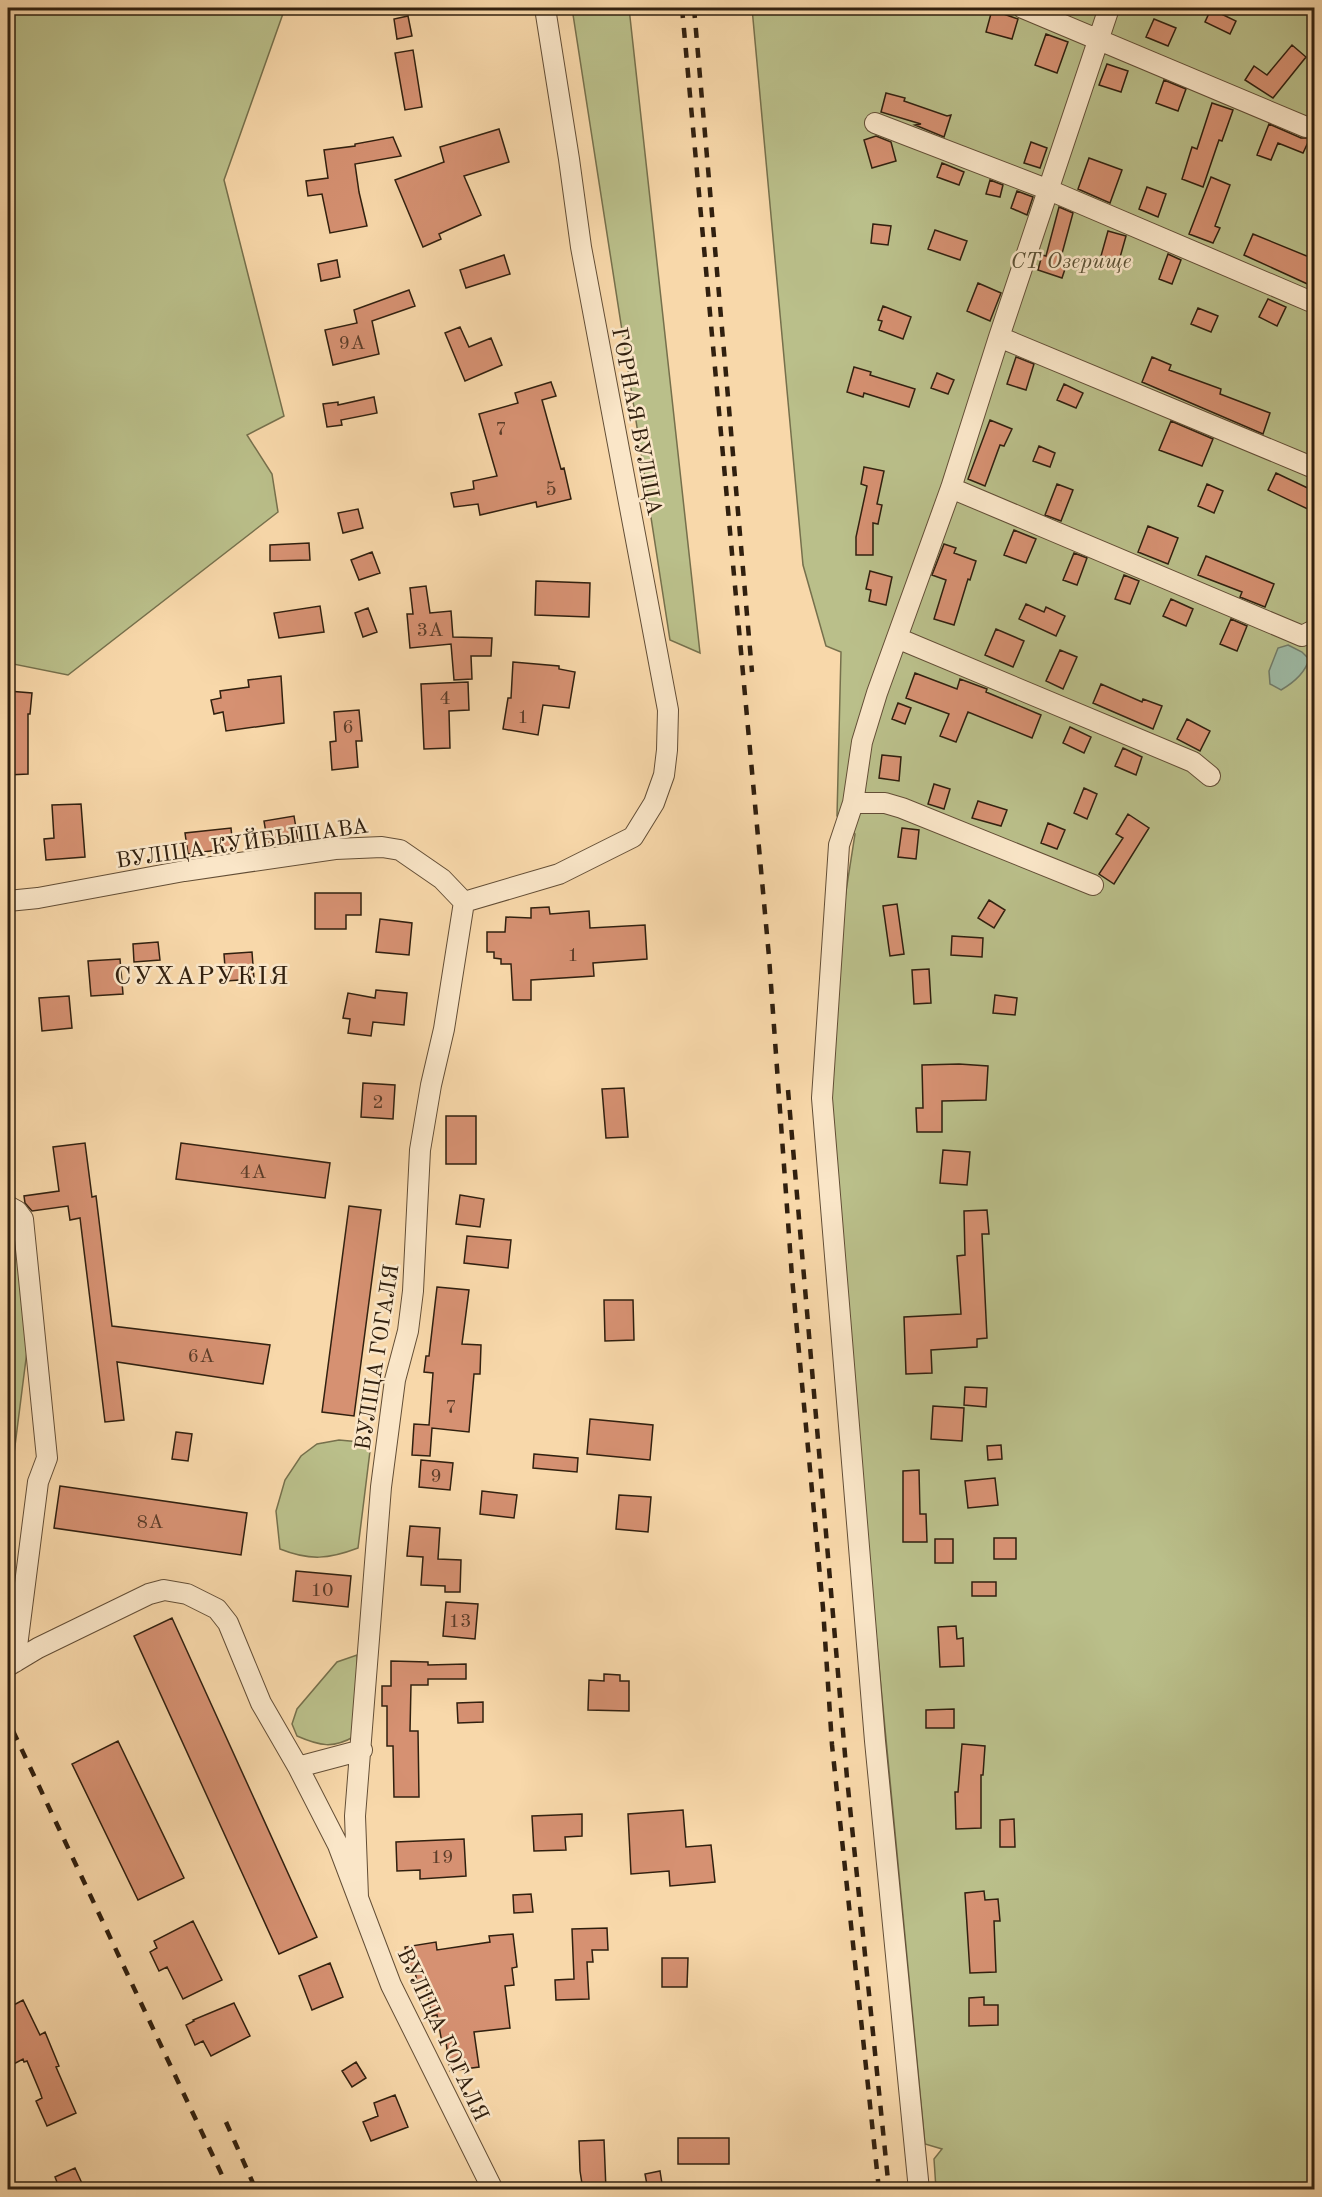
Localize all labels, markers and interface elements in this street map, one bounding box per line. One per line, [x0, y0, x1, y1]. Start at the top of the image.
park label: СТ Озерище [1010, 251, 1132, 273]
street label: ГОРНАЯ ВУЛІЦА [607, 325, 665, 517]
house number: 9А [339, 334, 365, 354]
house number: 7 [495, 420, 507, 440]
house number: 5 [545, 480, 557, 500]
house number: 3А [417, 621, 443, 641]
house number: 4 [439, 689, 451, 709]
house number: 1 [517, 708, 529, 728]
house number: 6 [342, 718, 354, 738]
street label: ВУЛІЦА КУЙБЫШАВА [114, 811, 370, 873]
house number: 1 [567, 946, 579, 966]
district label: СУХАРУКІЯ [114, 964, 290, 990]
house number: 2 [372, 1093, 384, 1113]
house number: 4А [240, 1163, 266, 1183]
street label: ВУЛІЦА ГОГАЛЯ [352, 1263, 404, 1452]
house number: 6А [188, 1347, 214, 1367]
house number: 7 [445, 1398, 457, 1418]
house number: 9 [430, 1467, 442, 1487]
house number: 8А [137, 1513, 163, 1533]
house number: 10 [310, 1581, 334, 1601]
house number: 13 [448, 1612, 472, 1632]
house number: 19 [430, 1848, 454, 1868]
street label: ВУЛІЦА ГОГАЛЯ [392, 1945, 492, 2125]

